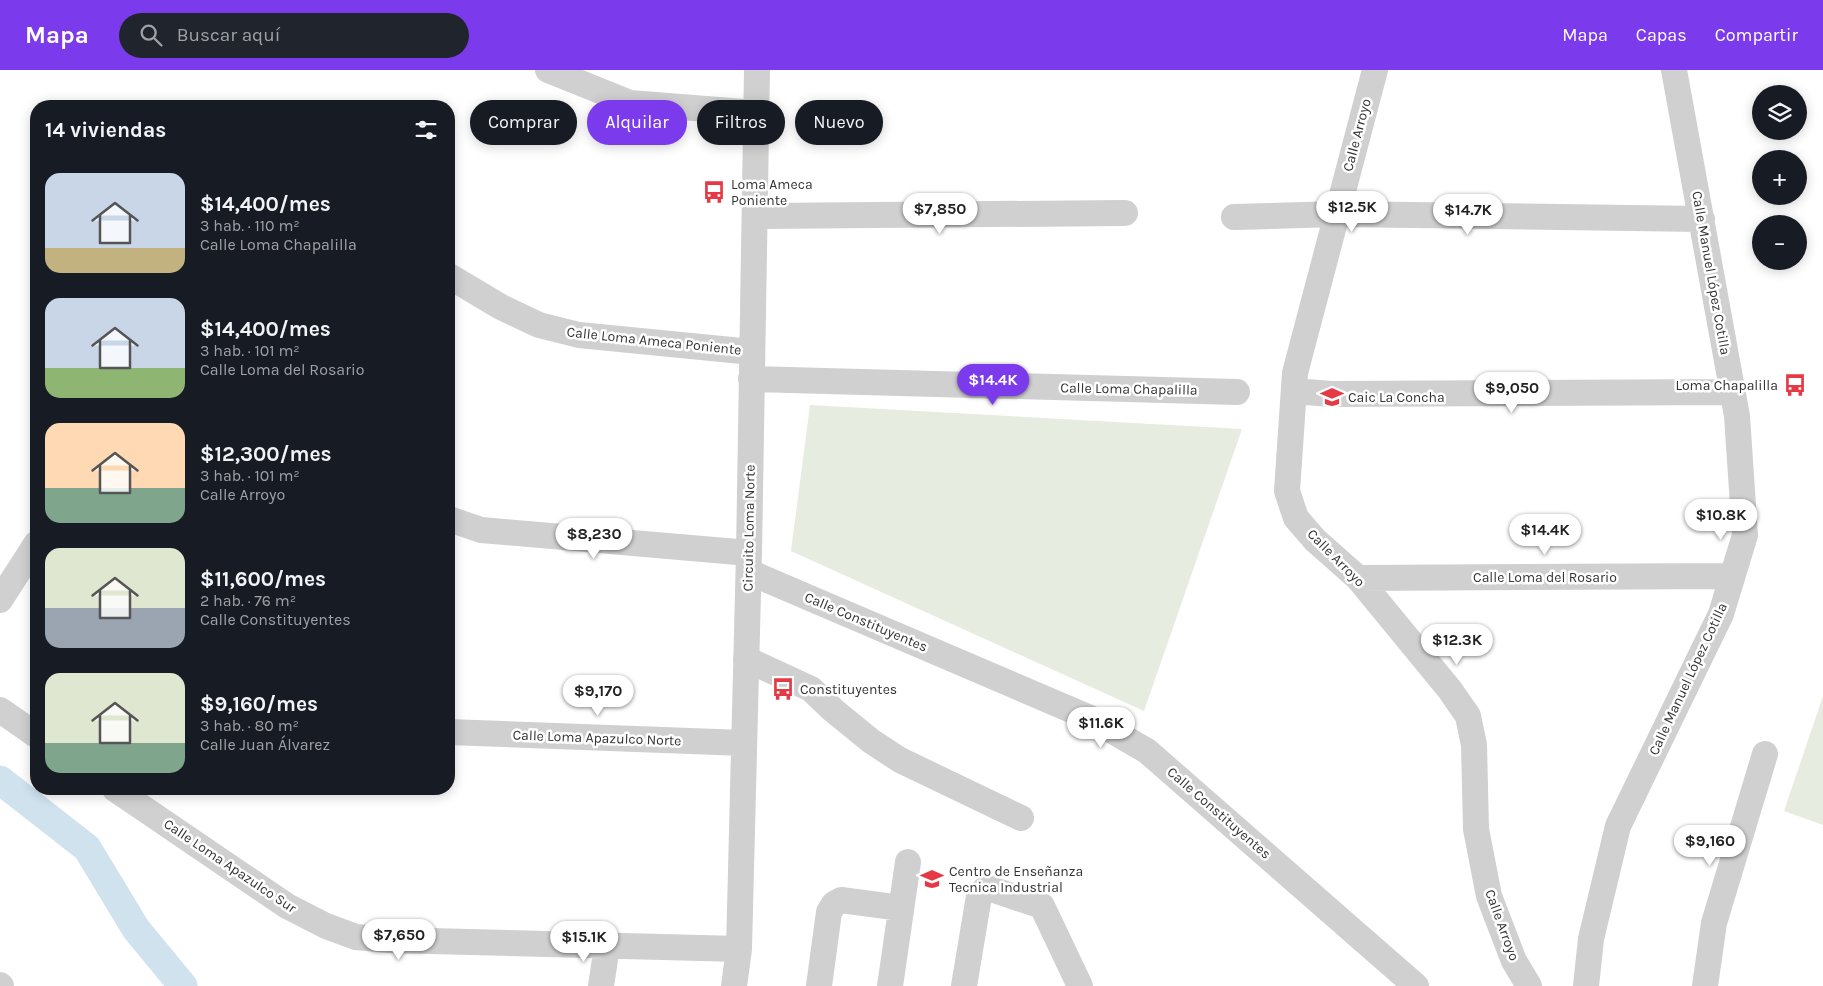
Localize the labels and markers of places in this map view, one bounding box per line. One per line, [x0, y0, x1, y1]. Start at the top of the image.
place label: Loma Ameca Poniente [731, 176, 813, 209]
bus stop icon: Loma Ameca Poniente [701, 179, 727, 205]
pin: $12.5K [1311, 190, 1393, 233]
pin: $7,850 [899, 192, 981, 235]
pin: $14.7K [1427, 194, 1509, 236]
pin: $14.4K [952, 364, 1034, 406]
pin: $9,050 [1471, 372, 1553, 414]
bus stop icon: Loma Chapalilla [1782, 372, 1808, 398]
place label: Loma Chapalilla [1675, 377, 1778, 394]
school or university icon: Caic La Concha [1319, 384, 1345, 410]
place label: Caic La Concha [1348, 389, 1445, 406]
pin: $10.8K [1680, 498, 1762, 541]
pin: $14.4K [1504, 514, 1586, 556]
pin: $8,230 [553, 518, 635, 560]
pin: $12.3K [1416, 624, 1498, 666]
pin: $9,170 [557, 674, 639, 717]
bus stop icon: Constituyentes [770, 676, 796, 702]
place label: Constituyentes [800, 681, 897, 698]
pin: $11.6K [1060, 706, 1142, 749]
pin: $9,160 [1669, 824, 1751, 867]
place label: Centro de Enseñanza Tecnica Industrial [949, 863, 1083, 896]
school or university icon: Centro de Enseñanza Tecnica Industrial [919, 866, 945, 892]
pin: $7,650 [358, 918, 440, 961]
pin: $15.1K [543, 920, 625, 963]

